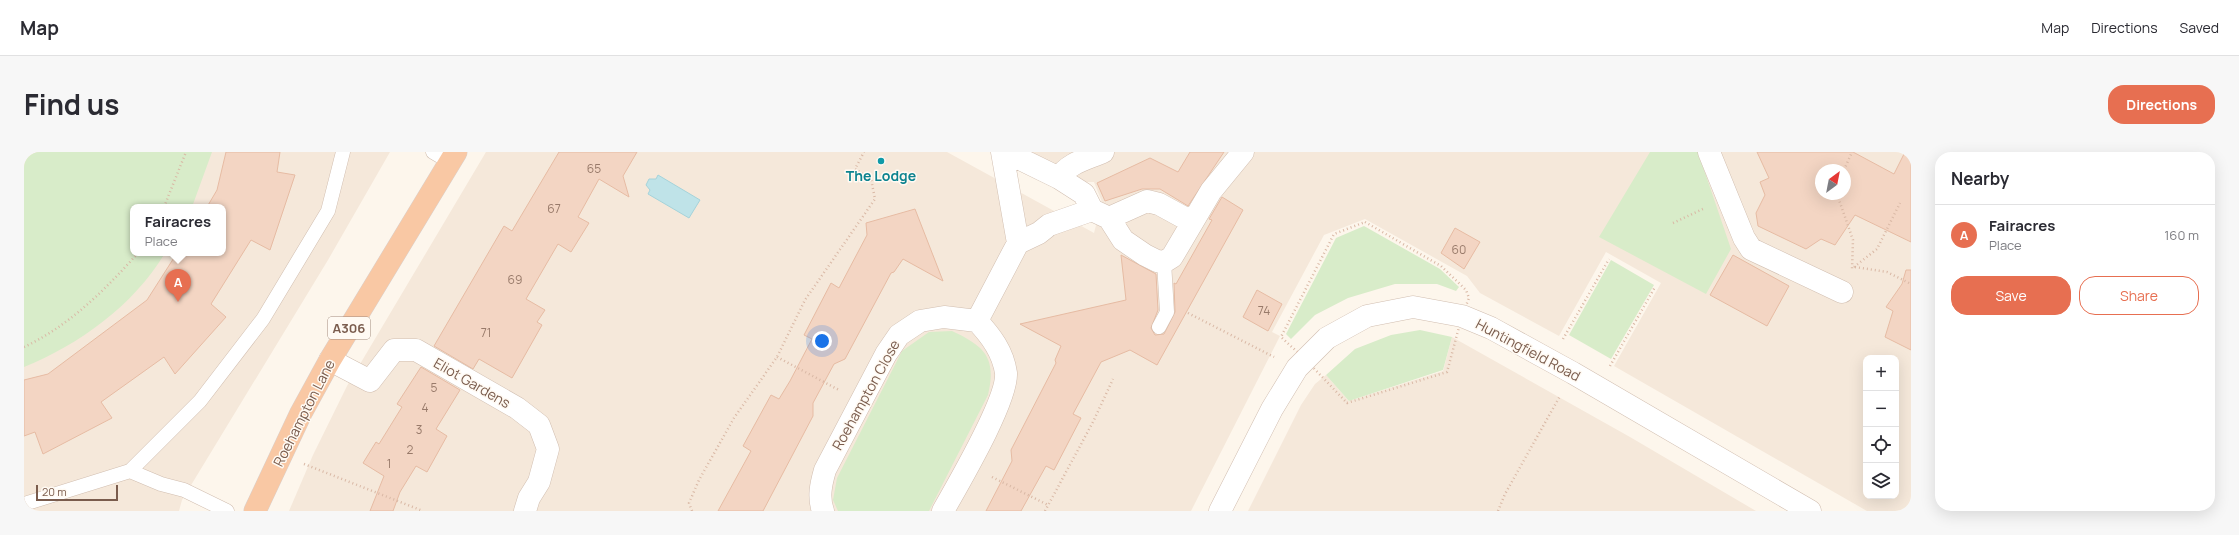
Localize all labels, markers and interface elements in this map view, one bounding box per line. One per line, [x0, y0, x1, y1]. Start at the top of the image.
text: Map [20, 15, 59, 41]
text: Map [2041, 18, 2069, 37]
text: Directions [2091, 18, 2158, 37]
text: Saved [2180, 18, 2219, 37]
text: Find us [24, 85, 119, 123]
button: Directions [2108, 85, 2215, 124]
marker: The Lodge [876, 156, 886, 166]
house number: 65 [587, 160, 601, 177]
north arrow [1815, 164, 1851, 200]
place label: The Lodge [846, 166, 916, 185]
text: Nearby [1951, 167, 2009, 190]
house number: 67 [547, 200, 561, 217]
popup [130, 204, 226, 256]
text: Fairacres [145, 211, 211, 232]
text: Fairacres [1989, 215, 2055, 236]
text: A [1960, 226, 1968, 244]
text: 160 m [2164, 226, 2199, 244]
text: Place [145, 232, 177, 250]
text: Place [1989, 236, 2022, 254]
house number: 60 [1452, 241, 1466, 258]
pin: A [165, 269, 191, 302]
house number: 69 [508, 271, 522, 288]
button: Save [1951, 276, 2071, 315]
button: Share [2079, 276, 2199, 315]
house number: 74 [1258, 302, 1270, 319]
street label: Huntingfield Road [1473, 314, 1584, 385]
road number: A306 [328, 317, 370, 339]
house number: 71 [481, 324, 491, 341]
your location [812, 331, 832, 351]
street label: Roehampton Close [827, 336, 904, 453]
street label: Eliot Gardens [430, 353, 514, 412]
map controls [1863, 355, 1899, 499]
button: + [1863, 355, 1899, 391]
street label: Roehampton Lane [268, 356, 339, 470]
house number: 5 [431, 379, 438, 396]
button: − [1863, 391, 1899, 427]
house number: 4 [421, 399, 429, 416]
house number: 3 [416, 421, 422, 438]
button: locate [1863, 427, 1899, 463]
house number: 2 [407, 441, 414, 458]
house number: 1 [387, 455, 391, 472]
button: layers [1863, 463, 1899, 499]
scale bar [36, 483, 118, 502]
text: 20 m [42, 484, 67, 499]

